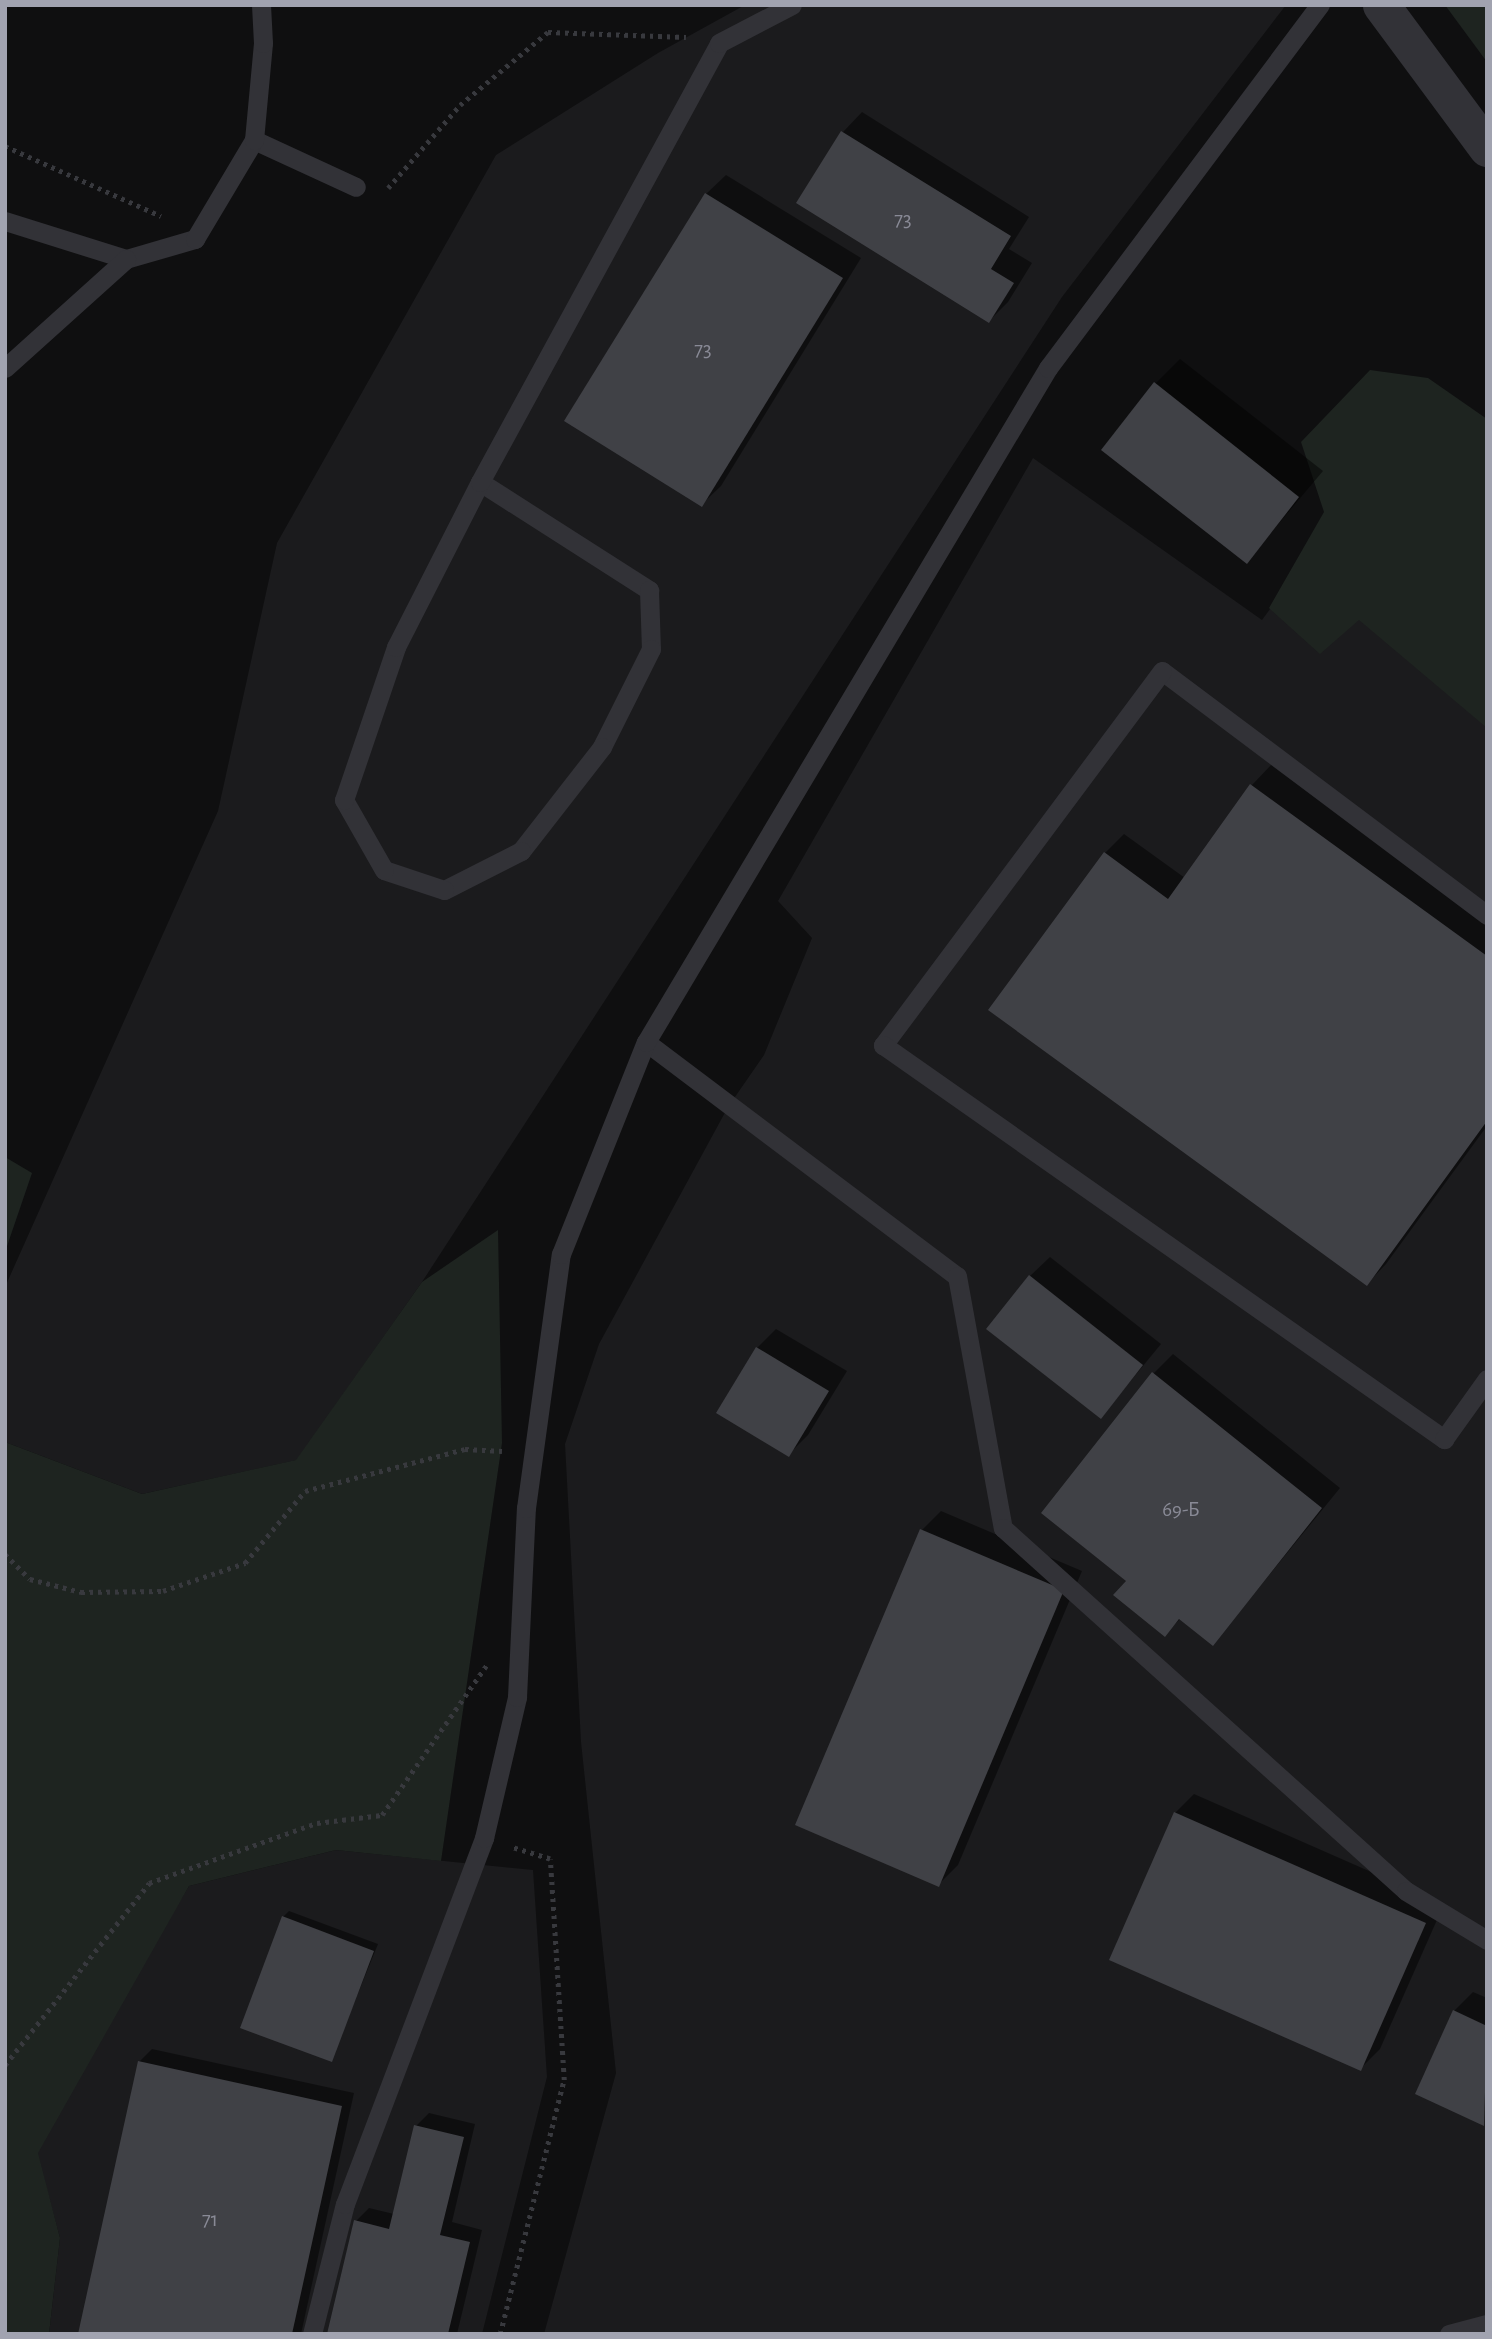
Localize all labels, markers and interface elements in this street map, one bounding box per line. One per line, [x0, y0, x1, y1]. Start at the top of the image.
house number: 73 [894, 207, 912, 233]
house number: 73 [694, 337, 712, 363]
house number: 69-Б [1162, 1497, 1200, 1523]
house number: 71 [202, 2207, 218, 2233]

